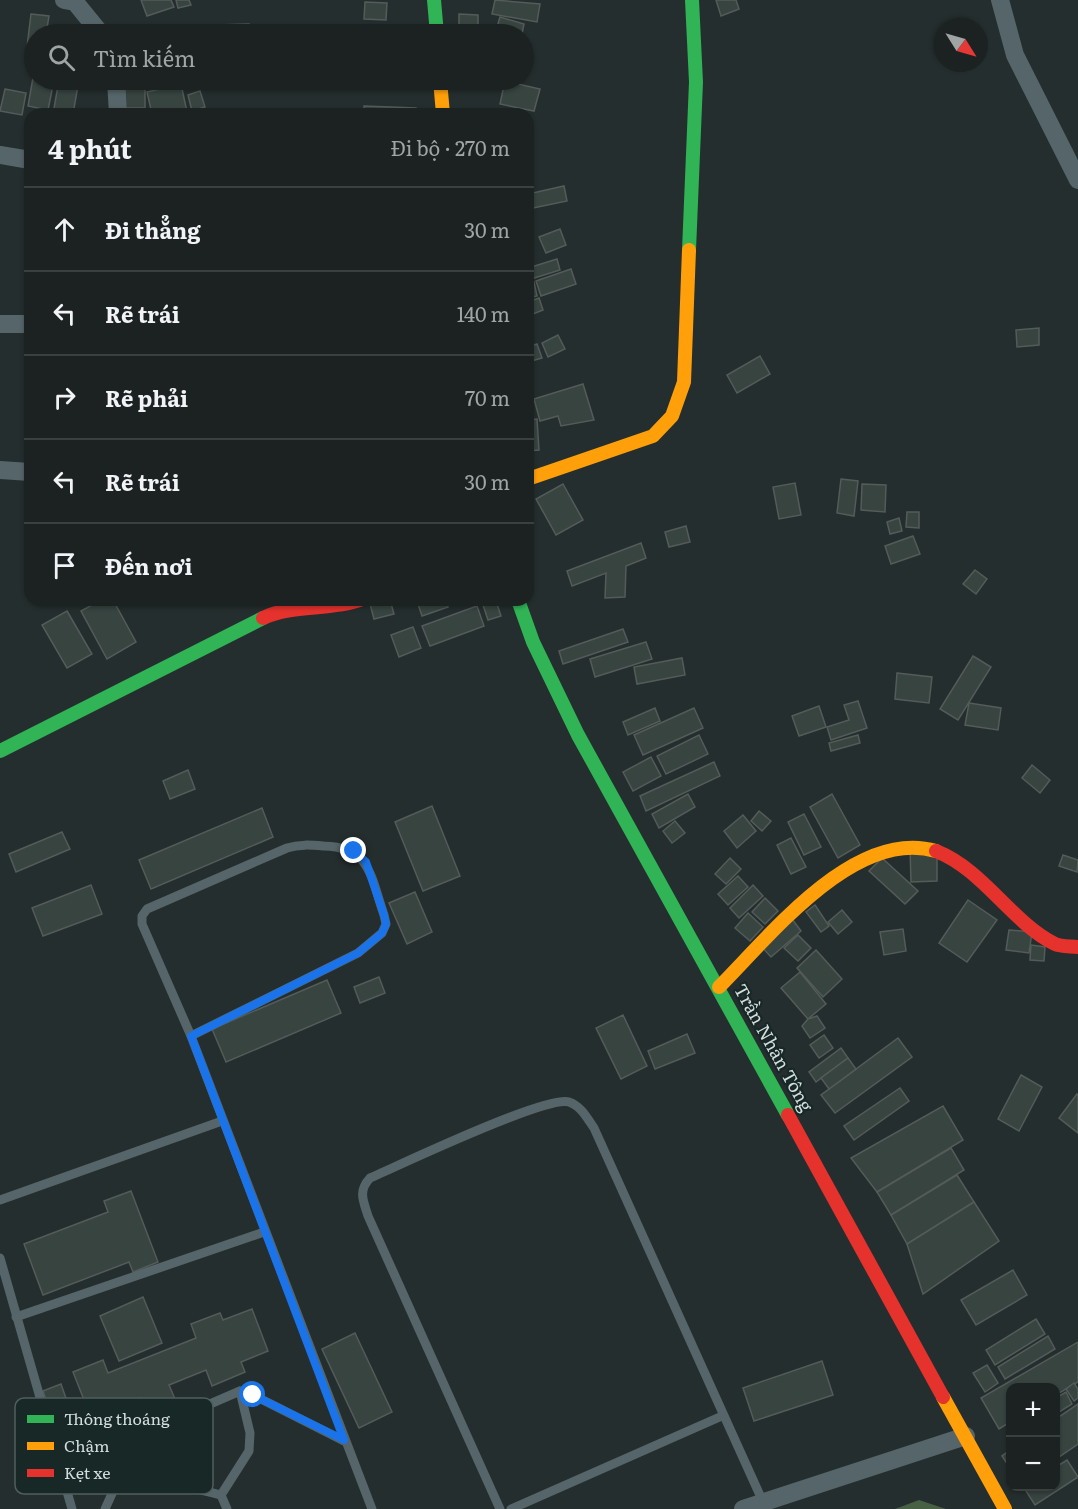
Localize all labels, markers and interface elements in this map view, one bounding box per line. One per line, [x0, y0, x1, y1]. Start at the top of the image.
north arrow [934, 18, 988, 72]
search box [24, 24, 534, 90]
icon: search [45, 41, 78, 74]
text: Tìm kiếm [93, 41, 195, 74]
text: 4 phút [48, 128, 132, 167]
text: Đi bộ · 270 m [390, 132, 510, 162]
icon: ahead [48, 213, 81, 246]
text: Đi thẳng [105, 213, 201, 246]
text: 30 m [464, 214, 510, 244]
icon: left [48, 297, 81, 330]
text: Rẽ trái [105, 297, 180, 330]
text: 140 m [457, 298, 510, 328]
icon: right [48, 381, 81, 414]
text: Rẽ phải [105, 381, 188, 414]
text: 70 m [465, 382, 510, 412]
icon: left [48, 465, 81, 498]
text: Rẽ trái [105, 465, 180, 498]
text: 30 m [464, 466, 510, 496]
icon: arrive [48, 549, 81, 582]
text: Đến nơi [105, 549, 193, 582]
route end [340, 837, 366, 863]
street label: Trần Nhân Tông [728, 978, 821, 1117]
route start [239, 1381, 265, 1407]
map controls [1006, 1383, 1060, 1491]
button: + [1006, 1383, 1060, 1437]
legend [15, 1398, 213, 1494]
text: Thông thoáng [64, 1406, 170, 1430]
text: Chậm [64, 1433, 110, 1457]
button: − [1006, 1437, 1060, 1491]
text: Kẹt xe [64, 1460, 111, 1484]

